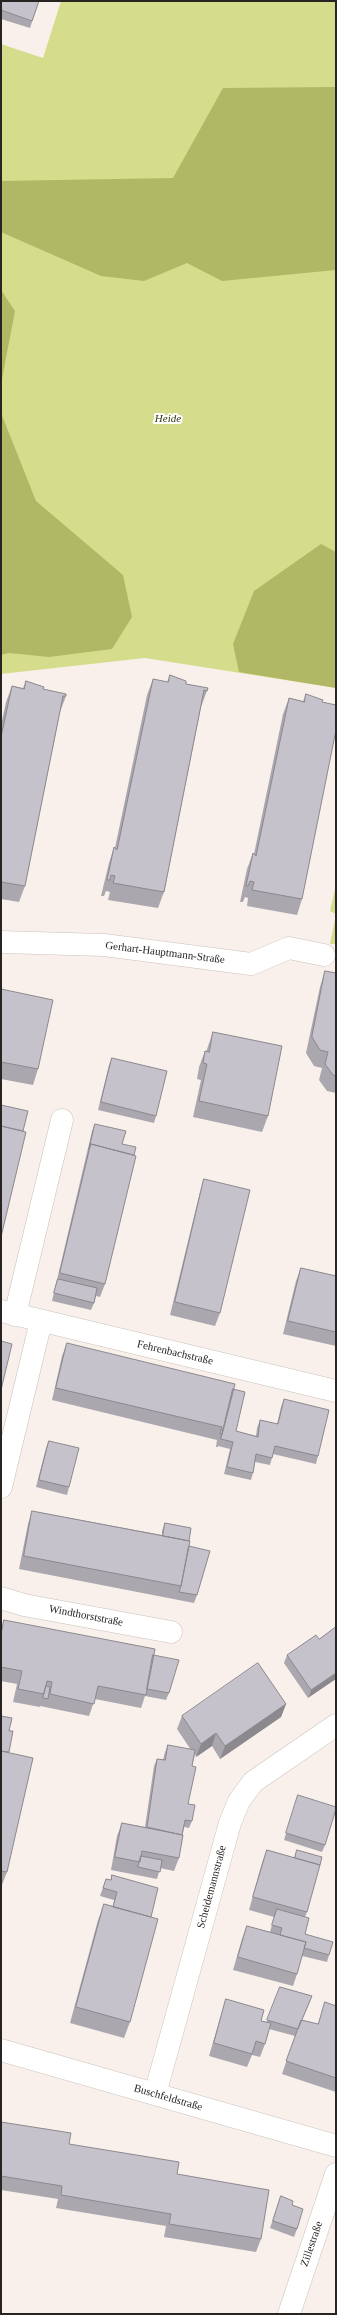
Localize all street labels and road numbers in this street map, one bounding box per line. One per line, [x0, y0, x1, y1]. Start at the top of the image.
street label: Gerhart-Hauptmann-Straße [104, 939, 226, 967]
street label: Fehrenbachstraße [136, 1338, 214, 1368]
street label: Windthorststraße [48, 1602, 124, 1630]
street label: Scheidemannstraße [195, 1844, 229, 1930]
street label: Buschfeldstraße [132, 2082, 204, 2114]
street label: Zillestraße [298, 2220, 326, 2268]

